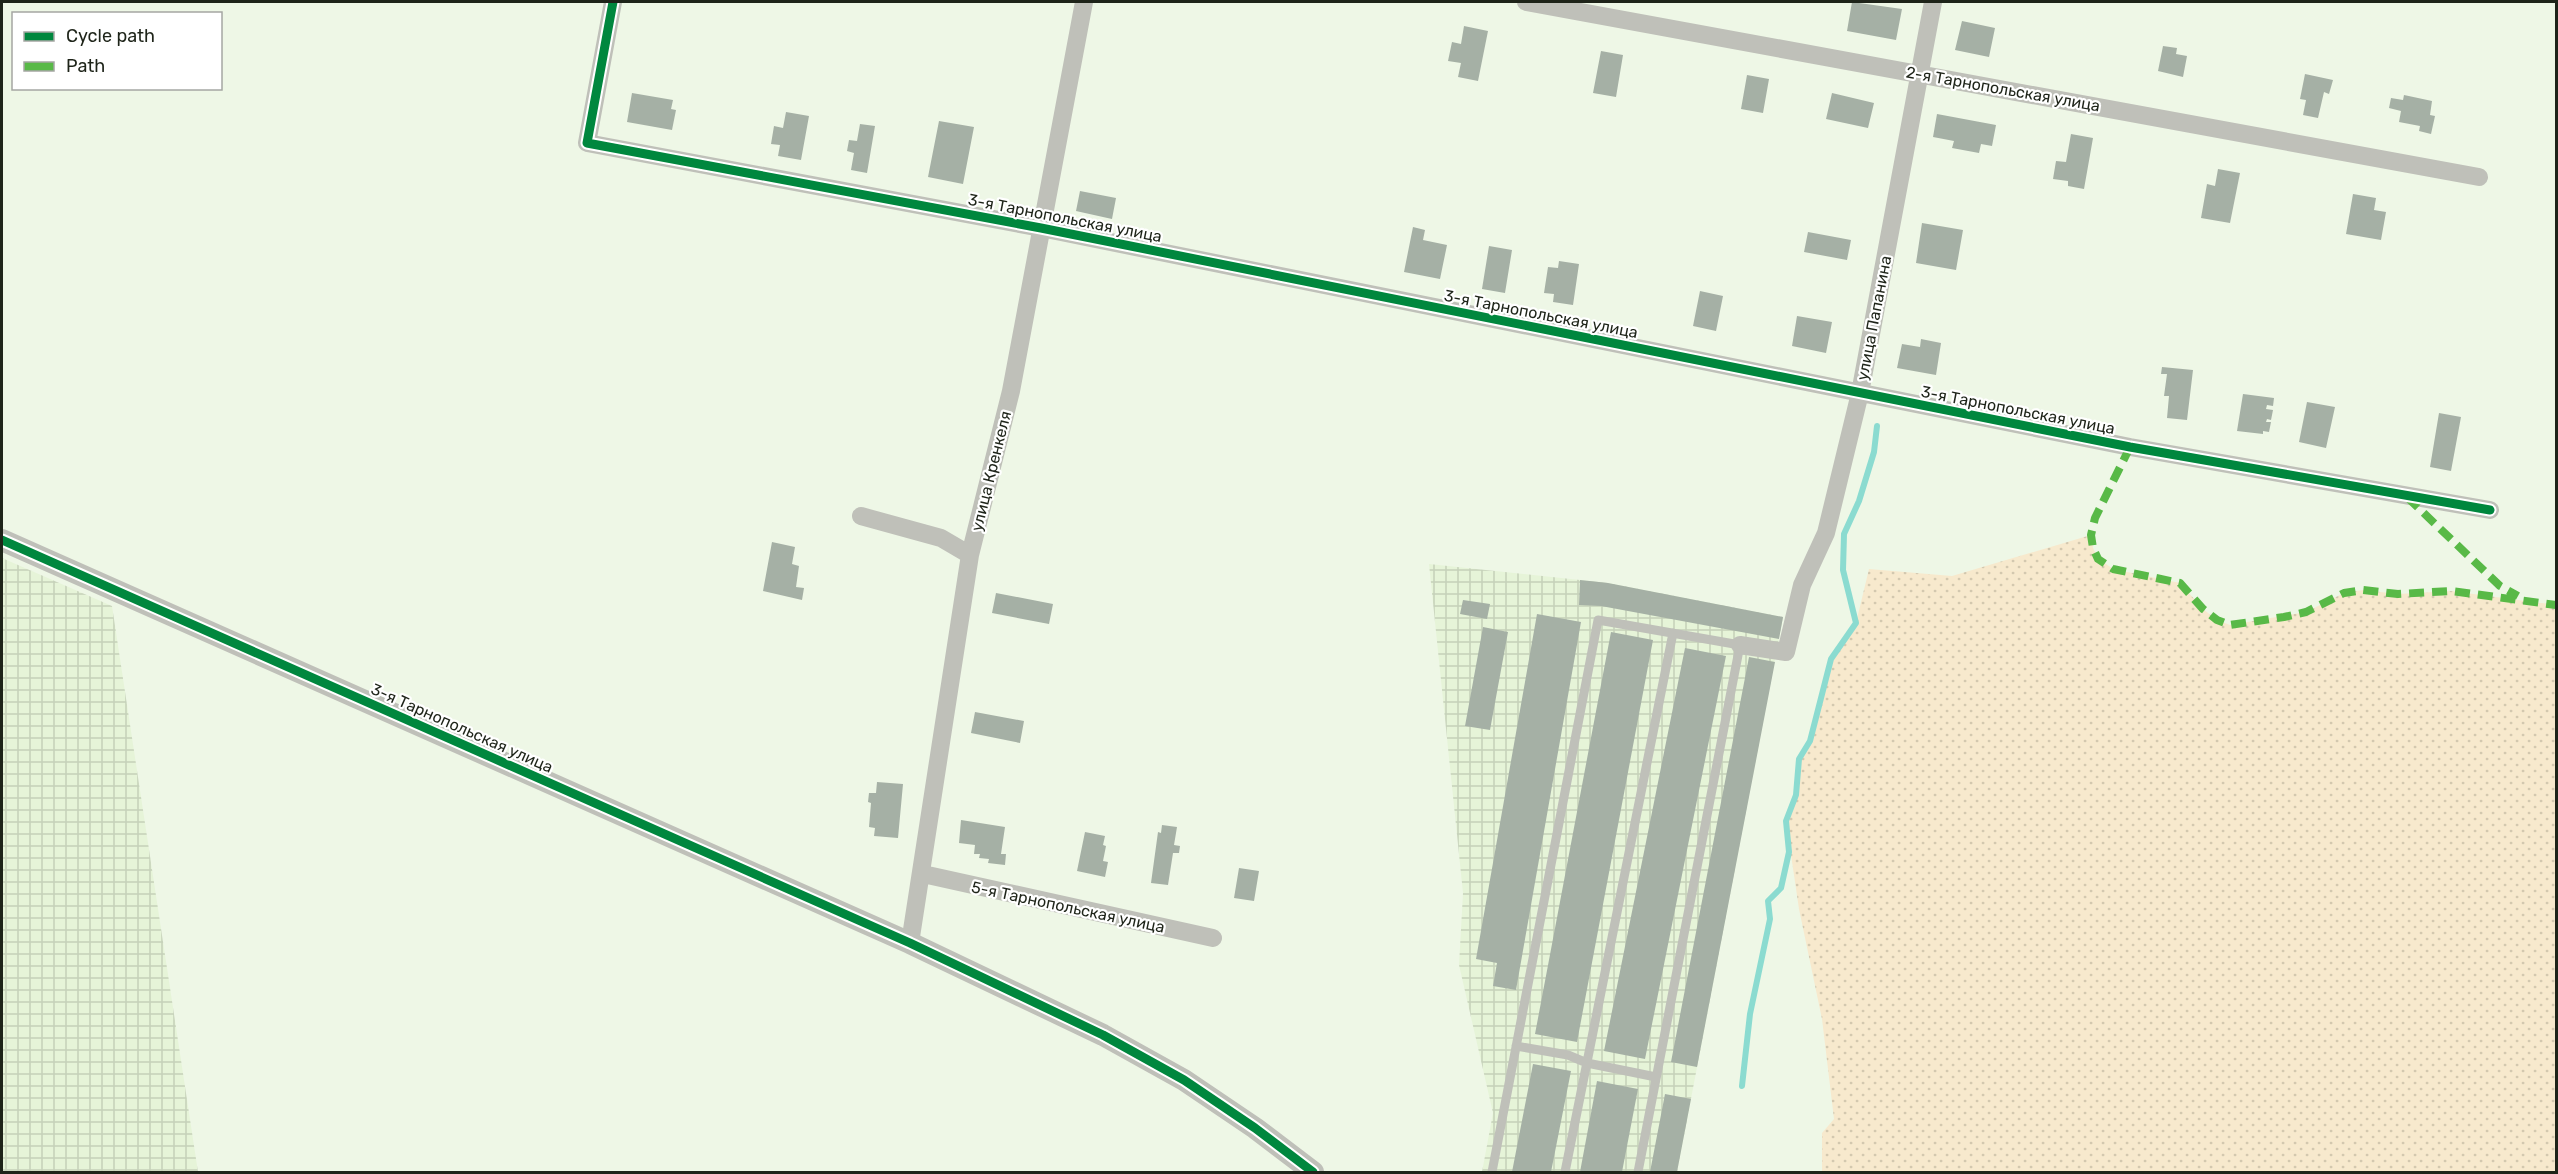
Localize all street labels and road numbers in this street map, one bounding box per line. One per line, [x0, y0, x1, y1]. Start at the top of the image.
street label: 2-я Тарнопольская улица [1905, 63, 2101, 115]
street label: 3-я Тарнопольская улица [966, 190, 1164, 246]
street label: улица Папанина [1853, 254, 1895, 382]
street label: 3-я Тарнопольская улица [1442, 286, 1640, 342]
street label: 3-я Тарнопольская улица [1919, 382, 2117, 438]
street label: улица Кренкеля [967, 409, 1015, 533]
street label: 3-я Тарнопольская улица [368, 679, 556, 777]
street label: 5-я Тарнопольская улица [970, 877, 1166, 937]

